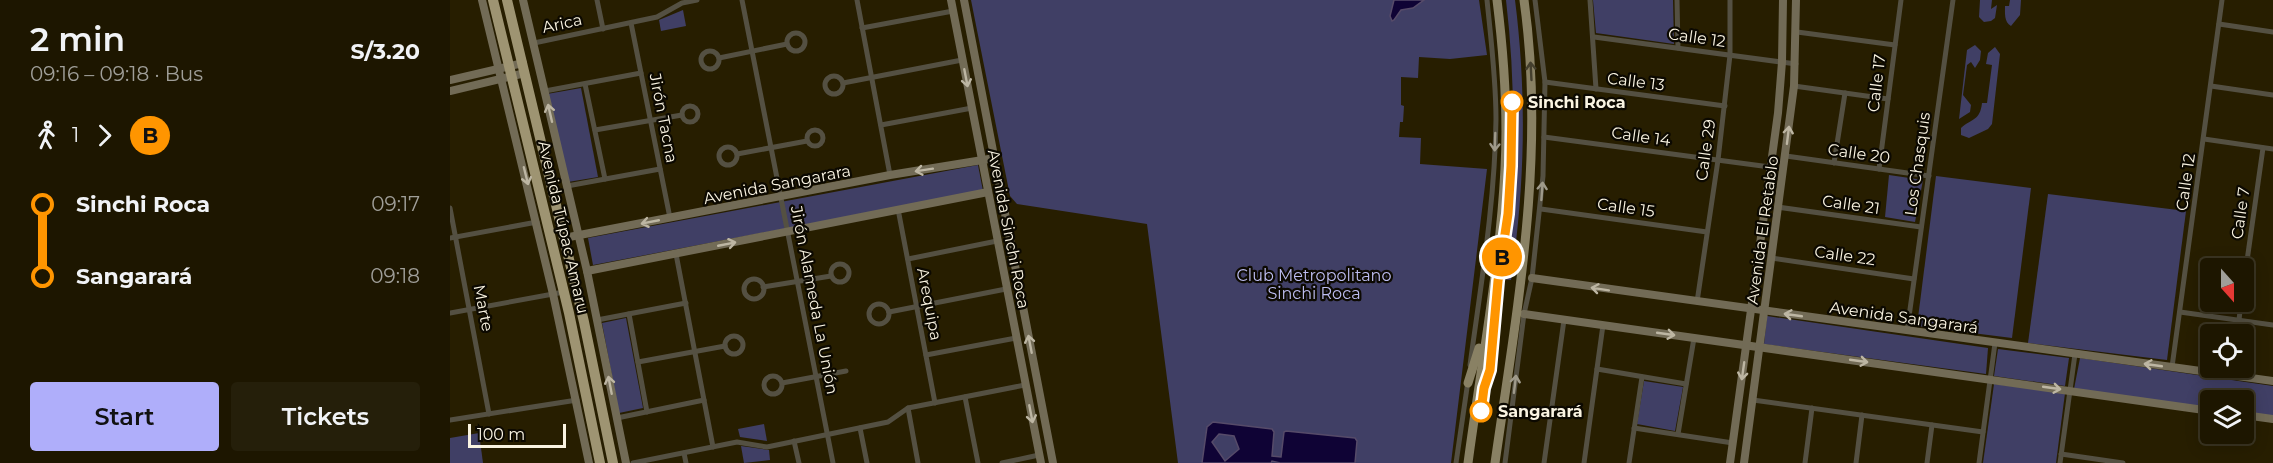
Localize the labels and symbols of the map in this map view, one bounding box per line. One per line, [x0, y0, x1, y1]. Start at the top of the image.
street label: Arica [540, 10, 584, 37]
street label: Calle 12 [1667, 24, 1727, 51]
street label: Calle 17 [1864, 53, 1889, 113]
one-way arrow [1526, 61, 1537, 81]
one-way arrow [961, 68, 972, 87]
street label: Calle 13 [1606, 69, 1666, 94]
street label: Jirón Tacna [645, 71, 682, 165]
marker: Sinchi Roca [1501, 91, 1523, 113]
place label: Sinchi Roca [1528, 93, 1626, 112]
one-way arrow [544, 103, 556, 122]
street label: Los Chasquis [1901, 111, 1934, 217]
street label: Calle 29 [1692, 118, 1719, 182]
street label: Calle 14 [1610, 123, 1672, 150]
one-way arrow [1783, 125, 1794, 145]
one-way arrow [1489, 132, 1500, 152]
street label: Avenida Túpac Amaru [534, 139, 593, 315]
street label: Calle 20 [1827, 140, 1891, 167]
street label: Avenida Sinchi Roca [984, 148, 1033, 310]
street label: Calle 12 [2172, 152, 2199, 212]
street label: Avenida El Retablo [1743, 154, 1782, 306]
street label: Avenida Sangarara [702, 161, 852, 208]
one-way arrow [915, 165, 935, 176]
one-way arrow [520, 167, 532, 186]
one-way arrow [1537, 182, 1548, 202]
street label: Calle 7 [2227, 186, 2254, 240]
street label: Calle 21 [1821, 191, 1881, 218]
street label: Calle 15 [1596, 194, 1656, 221]
street label: Jirón Alameda La Unión [787, 203, 842, 396]
one-way arrow [641, 217, 660, 228]
one-way arrow [717, 238, 736, 249]
line badge: B [1482, 238, 1522, 276]
street label: Calle 22 [1813, 242, 1877, 269]
north arrow [2200, 258, 2254, 312]
street label: Arequipa [913, 266, 946, 342]
park label: Club Metropolitano Sinchi Roca [1237, 266, 1391, 303]
street label: Marte [470, 283, 497, 333]
one-way arrow [1590, 283, 1610, 294]
street label: Avenida Sangarará [1829, 298, 1979, 337]
one-way arrow [1784, 310, 1803, 321]
one-way arrow [1655, 329, 1675, 340]
one-way arrow [1024, 334, 1035, 354]
one-way arrow [1848, 356, 1868, 367]
one-way arrow [2143, 359, 2163, 370]
one-way arrow [1737, 361, 1748, 380]
one-way arrow [1510, 375, 1521, 395]
one-way arrow [604, 376, 616, 395]
one-way arrow [2041, 383, 2061, 394]
marker: Sangarará [1470, 400, 1492, 422]
place label: Sangarará [1498, 402, 1583, 421]
one-way arrow [1026, 404, 1037, 423]
scale bar [468, 421, 566, 448]

